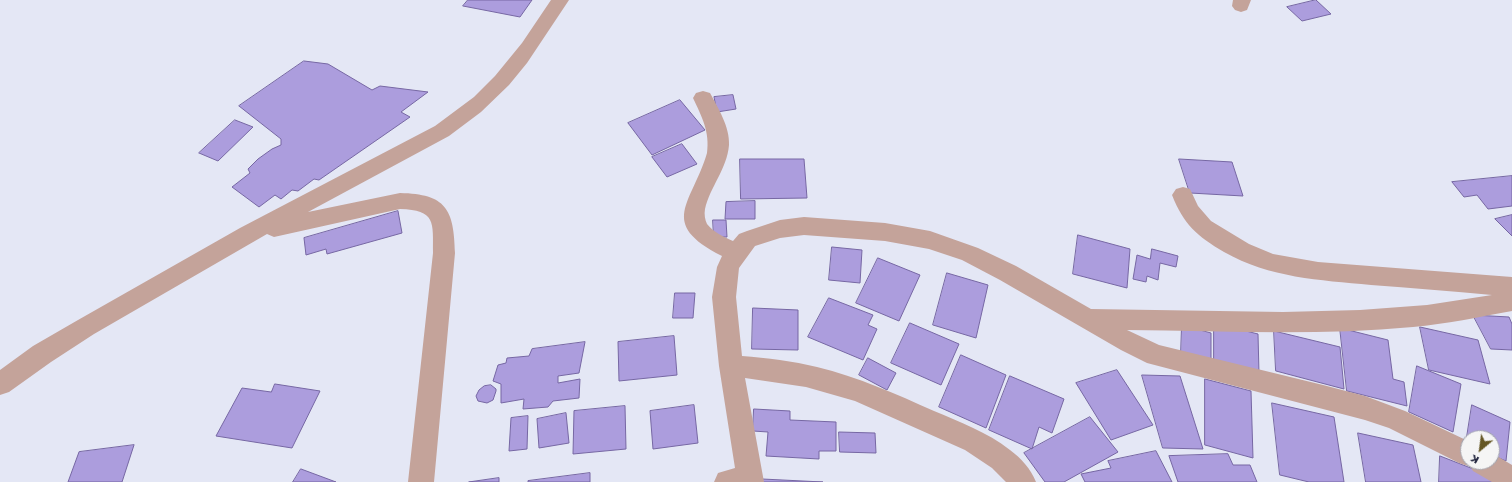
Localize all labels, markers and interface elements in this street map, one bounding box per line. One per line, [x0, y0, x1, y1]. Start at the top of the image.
north arrow [1460, 430, 1500, 470]
text: K [1467, 451, 1482, 468]

